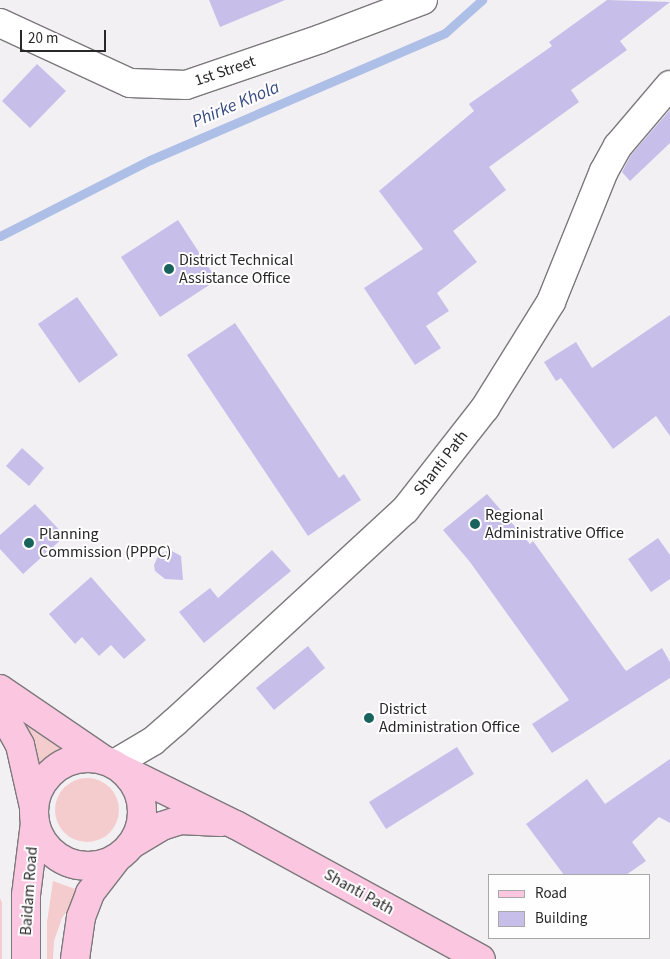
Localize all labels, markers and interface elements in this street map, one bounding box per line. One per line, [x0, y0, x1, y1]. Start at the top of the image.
scale bar [22, 20, 109, 52]
text: 20 m [28, 28, 58, 49]
street label: 1st Street [192, 52, 258, 90]
water label: Phirke Khola [189, 77, 283, 133]
place label: District Technical Assistance Office [179, 250, 293, 288]
marker: District Technical Assistance Office [163, 263, 175, 275]
street label: Shanti Path [410, 427, 472, 499]
place label: Regional Administrative Office [485, 505, 624, 543]
marker: Regional Administrative Office [469, 518, 481, 530]
place label: Planning Commission (PPPC) [39, 524, 171, 562]
marker: Planning Commission (PPPC) [23, 537, 35, 549]
place label: District Administration Office [379, 699, 520, 737]
marker: District Administration Office [363, 712, 375, 724]
street label: Baidam Road [16, 846, 42, 936]
street label: Shanti Path [321, 865, 397, 919]
legend [488, 874, 650, 939]
text: Road [535, 883, 567, 904]
text: Building [535, 908, 587, 929]

